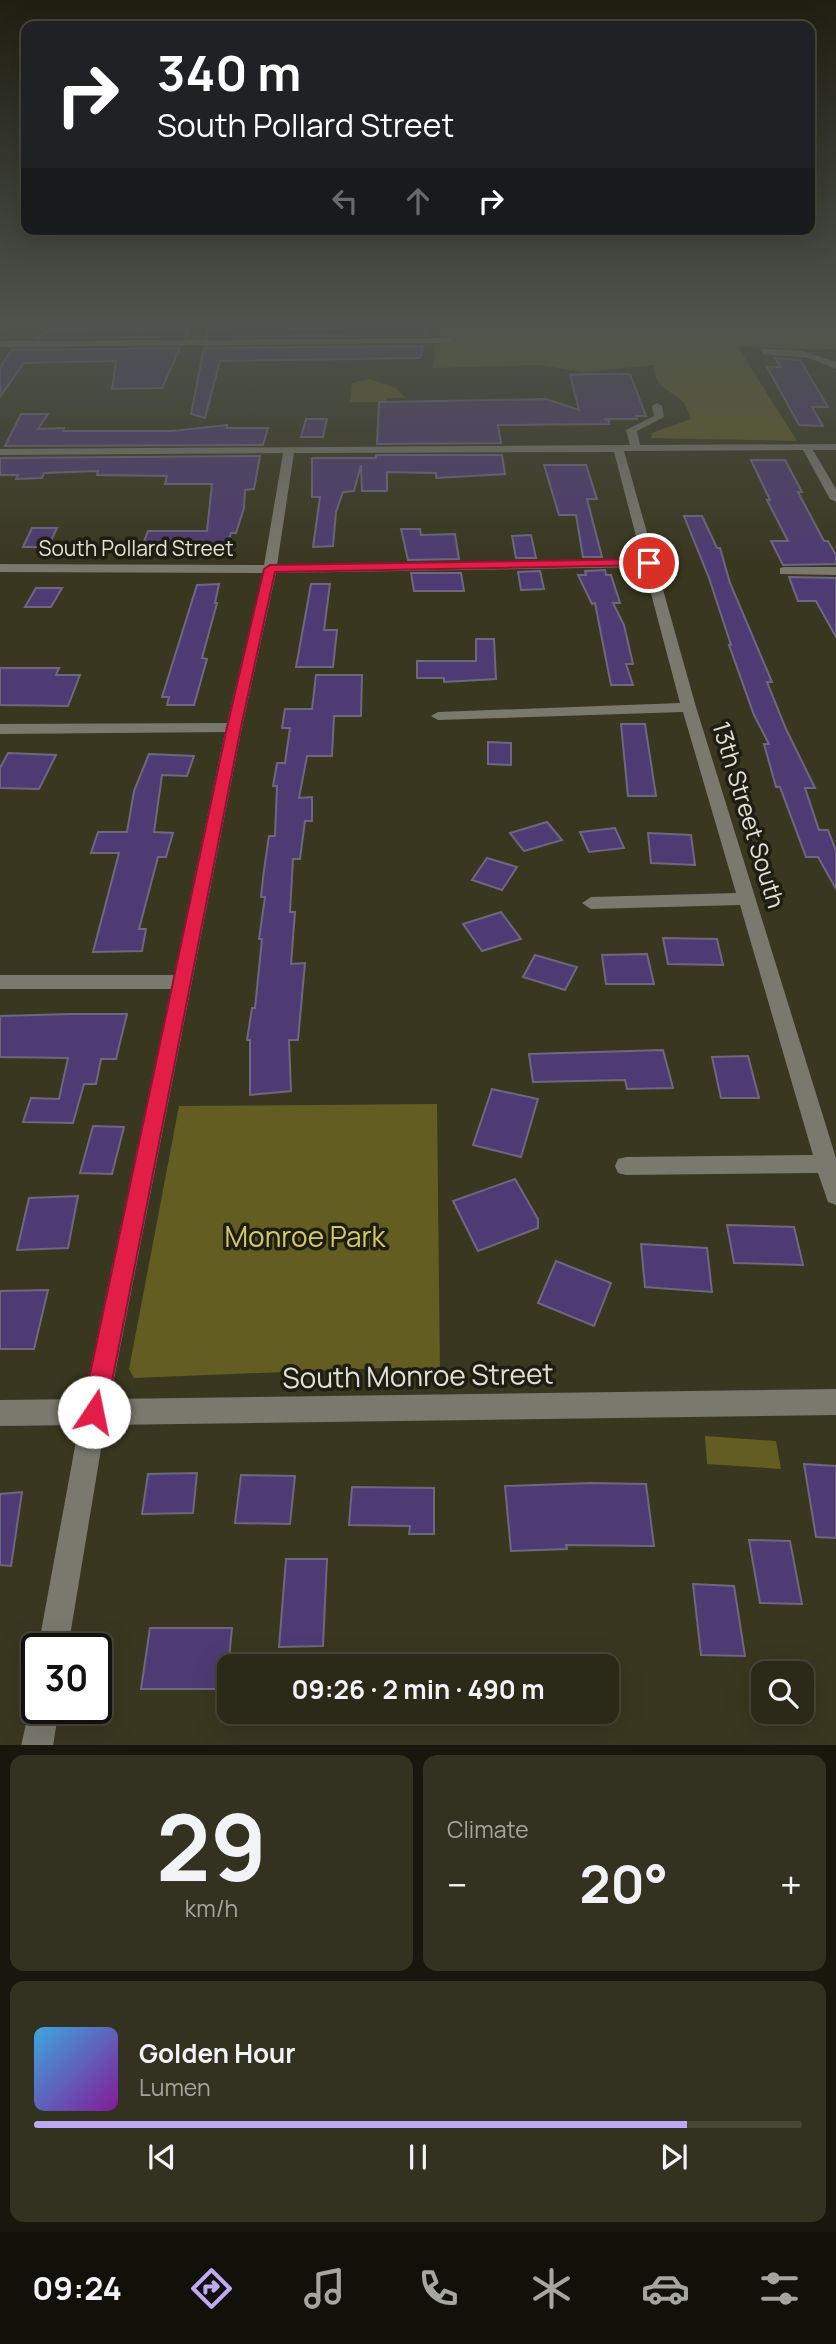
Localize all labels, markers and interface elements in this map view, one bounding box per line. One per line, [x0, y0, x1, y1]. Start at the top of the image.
text: 340 m [157, 39, 301, 106]
icon: right [42, 49, 133, 140]
text: South Pollard Street [157, 103, 454, 147]
icon: left [326, 182, 364, 220]
icon: ahead [399, 182, 437, 220]
icon: right [472, 182, 510, 220]
pin [619, 533, 679, 593]
street label: South Pollard Street [38, 534, 234, 562]
icon: arrive [630, 544, 668, 582]
street label: 13th Street South [705, 717, 794, 912]
park label: Monroe Park [225, 1217, 387, 1255]
street label: South Monroe Street [282, 1354, 554, 1396]
position arrow [57, 1375, 131, 1449]
speed limit sign: 30 [21, 1633, 112, 1724]
map controls [751, 1661, 814, 1724]
button: search [751, 1661, 814, 1724]
text: 09:26 · 2 min · 490 m [291, 1671, 545, 1707]
text: 29 [156, 1784, 267, 1908]
text: Climate [447, 1813, 529, 1845]
text: 20° [580, 1848, 668, 1919]
text: − [447, 1858, 468, 1910]
text: + [780, 1858, 802, 1910]
text: km/h [185, 1892, 238, 1924]
text: Golden Hour [139, 2035, 296, 2071]
text: Lumen [139, 2071, 211, 2103]
icon: previous [143, 2138, 181, 2176]
icon: pause [399, 2138, 437, 2176]
icon: next [655, 2138, 693, 2176]
icon: directions [187, 2264, 236, 2313]
icon: music [300, 2264, 349, 2313]
icon: phone [414, 2264, 463, 2313]
icon: climate [527, 2264, 576, 2313]
icon: car [641, 2264, 690, 2313]
icon: filters [755, 2264, 804, 2313]
text: 09:24 [32, 2266, 122, 2310]

